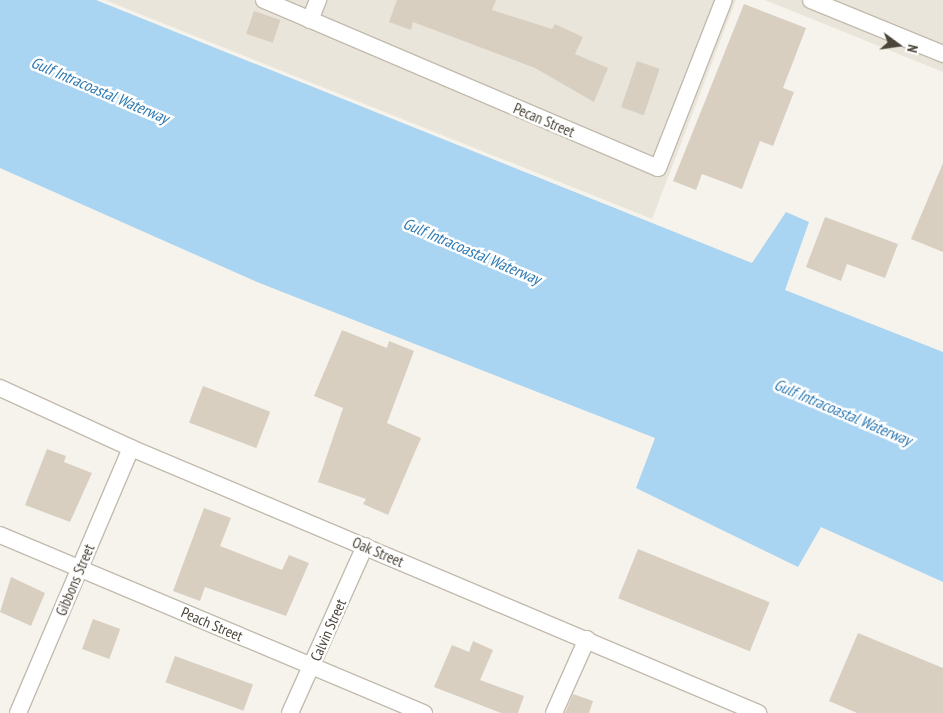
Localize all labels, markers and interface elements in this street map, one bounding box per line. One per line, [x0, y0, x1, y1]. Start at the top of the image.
north arrow [873, 20, 923, 70]
text: N [903, 43, 922, 54]
water label: Gulf Intracoastal Waterway [28, 52, 172, 128]
street label: Pecan Street [511, 99, 577, 141]
water label: Gulf Intracoastal Waterway [400, 213, 544, 289]
water label: Gulf Intracoastal Waterway [771, 374, 915, 450]
street label: Oak Street [349, 533, 407, 571]
street label: Gibbons Street [52, 541, 98, 619]
street label: Calvin Street [306, 596, 350, 664]
street label: Peach Street [179, 603, 245, 645]

